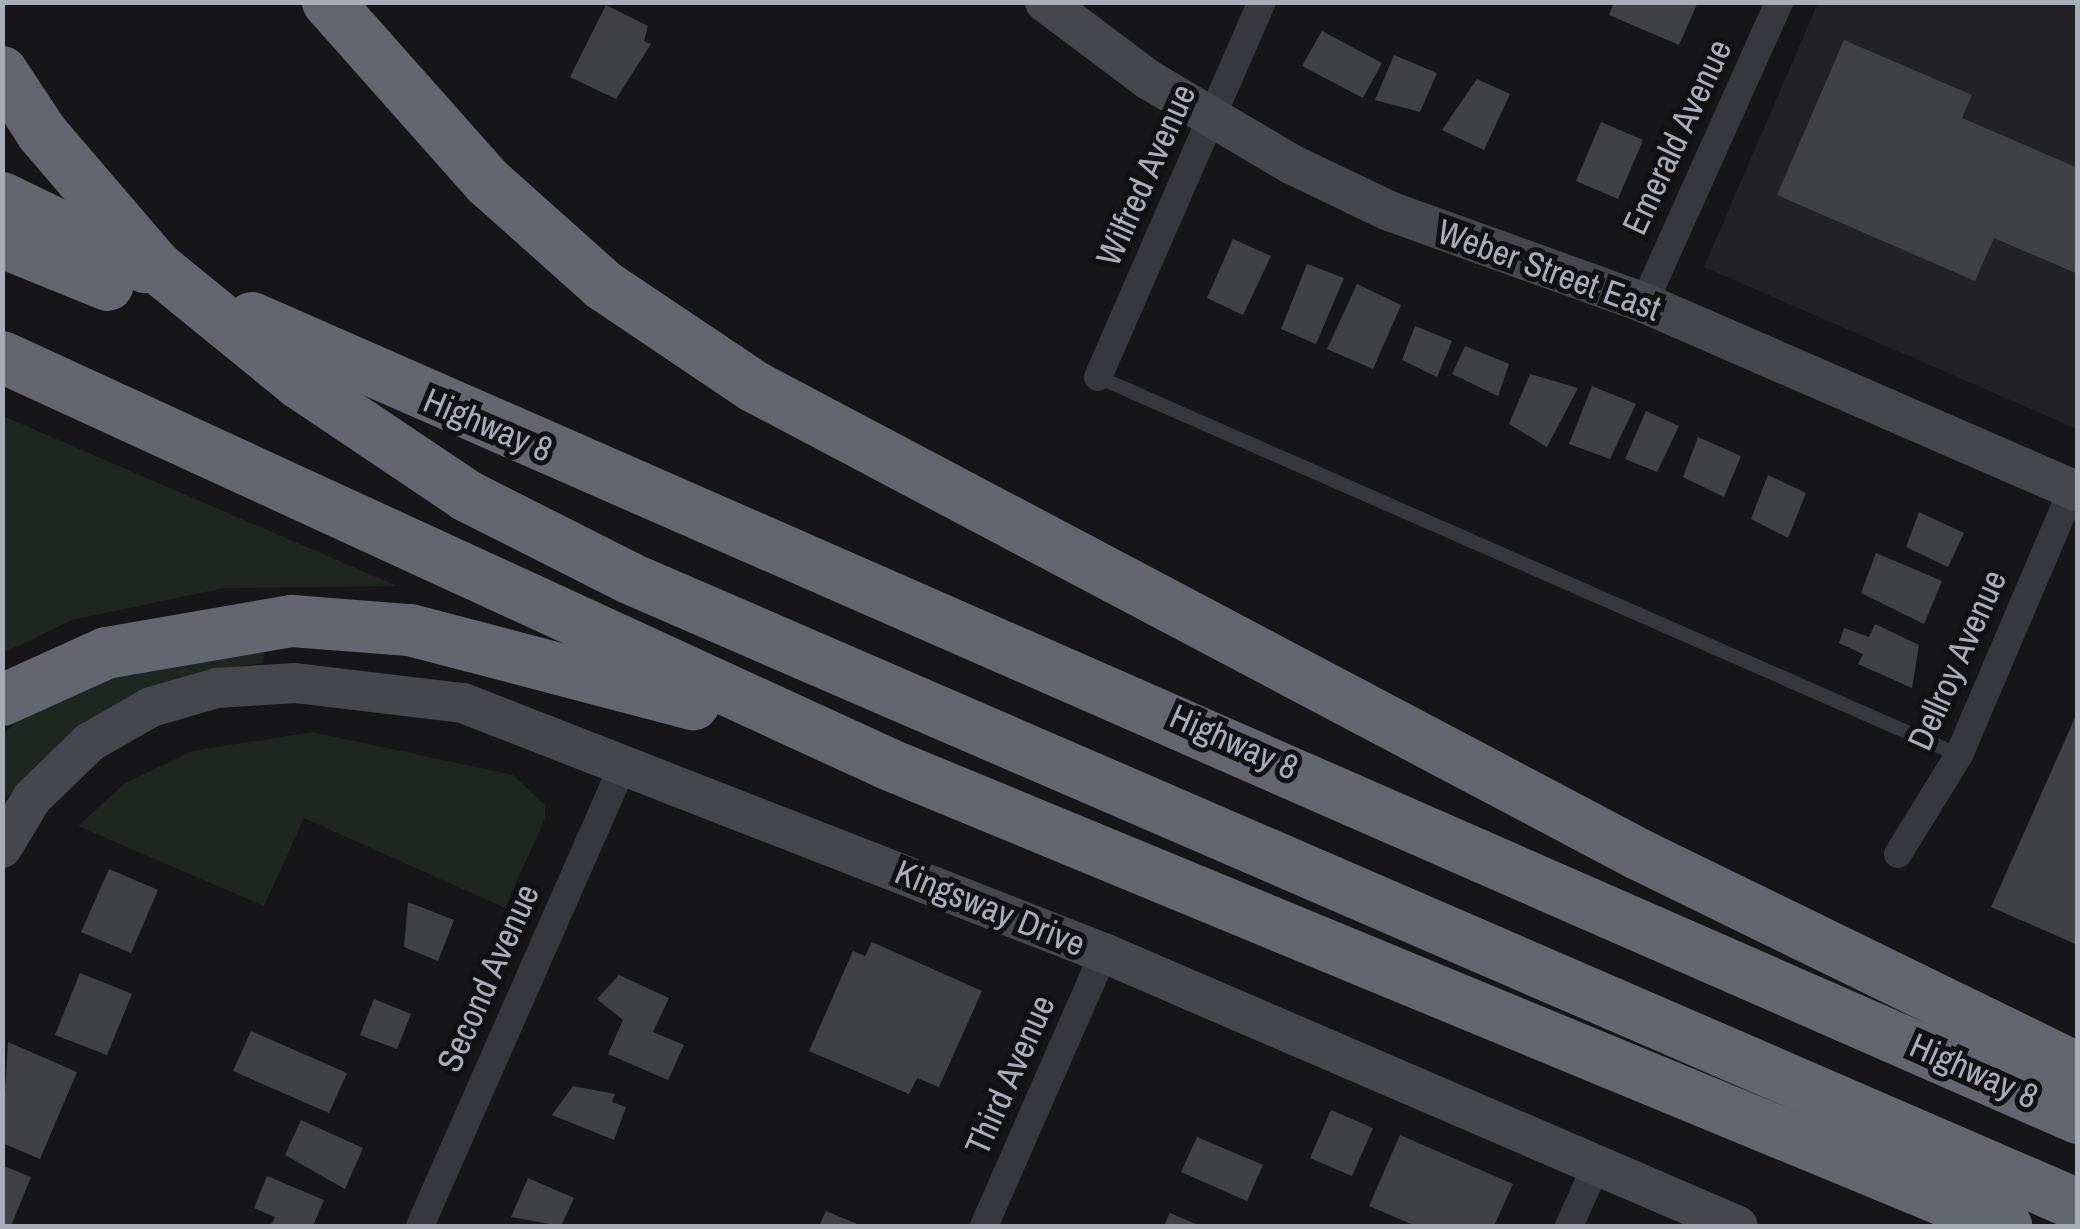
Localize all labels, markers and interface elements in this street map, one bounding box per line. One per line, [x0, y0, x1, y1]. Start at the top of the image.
street label: Emerald Avenue [1613, 32, 1741, 242]
street label: Wilfred Avenue [1087, 77, 1205, 273]
street label: Weber Street East [1432, 210, 1666, 330]
street label: Highway 8 [417, 379, 559, 471]
street label: Dellroy Avenue [1898, 563, 2016, 757]
street label: Highway 8 [1164, 695, 1304, 789]
street label: Kingsway Drive [889, 851, 1091, 965]
street label: Second Avenue [428, 877, 548, 1079]
street label: Third Avenue [956, 988, 1064, 1162]
street label: Highway 8 [1904, 1024, 2044, 1118]

